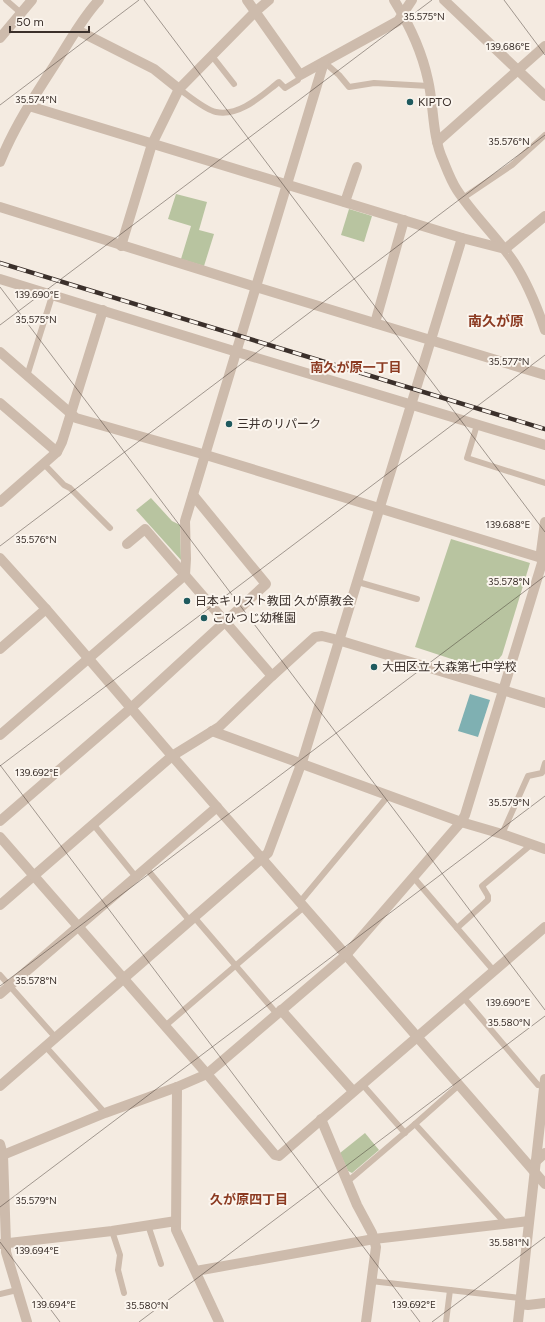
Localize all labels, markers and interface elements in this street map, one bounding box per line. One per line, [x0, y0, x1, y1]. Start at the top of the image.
scale bar [10, 8, 89, 34]
text: 35.575°N [403, 10, 445, 23]
text: 50 m [16, 15, 44, 29]
text: 139.686°E [486, 40, 530, 53]
text: 35.574°N [15, 93, 57, 106]
place label: KIPTO [418, 95, 451, 109]
marker: KIPTO [405, 97, 415, 107]
text: 35.576°N [488, 135, 530, 148]
text: 139.690°E [15, 288, 59, 301]
text: 35.575°N [15, 313, 57, 326]
district label: 南久が原 [468, 313, 524, 330]
text: 35.577°N [488, 355, 530, 368]
district label: 南久が原一丁目 [310, 360, 402, 375]
place label: 三井のリパーク [237, 417, 321, 431]
marker: 三井のリパーク [224, 419, 234, 429]
text: 139.688°E [486, 518, 531, 531]
text: 35.576°N [15, 533, 57, 546]
text: 35.578°N [488, 575, 530, 588]
place label: 日本キリスト教団 久が原教会 [195, 594, 354, 608]
marker: 日本キリスト教団 久が原教会 [182, 596, 192, 606]
place label: こひつじ幼稚園 [212, 611, 296, 625]
marker: こひつじ幼稚園 [199, 613, 209, 623]
place label: 大田区立 大森第七中学校 [382, 660, 517, 674]
marker: 大田区立 大森第七中学校 [369, 662, 379, 672]
text: 139.692°E [15, 766, 59, 779]
text: 35.579°N [488, 796, 530, 809]
text: 35.578°N [15, 974, 57, 987]
text: 139.690°E [486, 996, 530, 1009]
text: 35.580°N [488, 1016, 531, 1029]
district label: 久が原四丁目 [210, 1192, 288, 1207]
text: 35.579°N [15, 1194, 57, 1207]
text: 35.581°N [489, 1236, 529, 1249]
text: 139.694°E [15, 1244, 59, 1257]
text: 139.694°E [32, 1298, 76, 1311]
text: 139.692°E [392, 1298, 436, 1311]
text: 35.580°N [126, 1299, 169, 1312]

